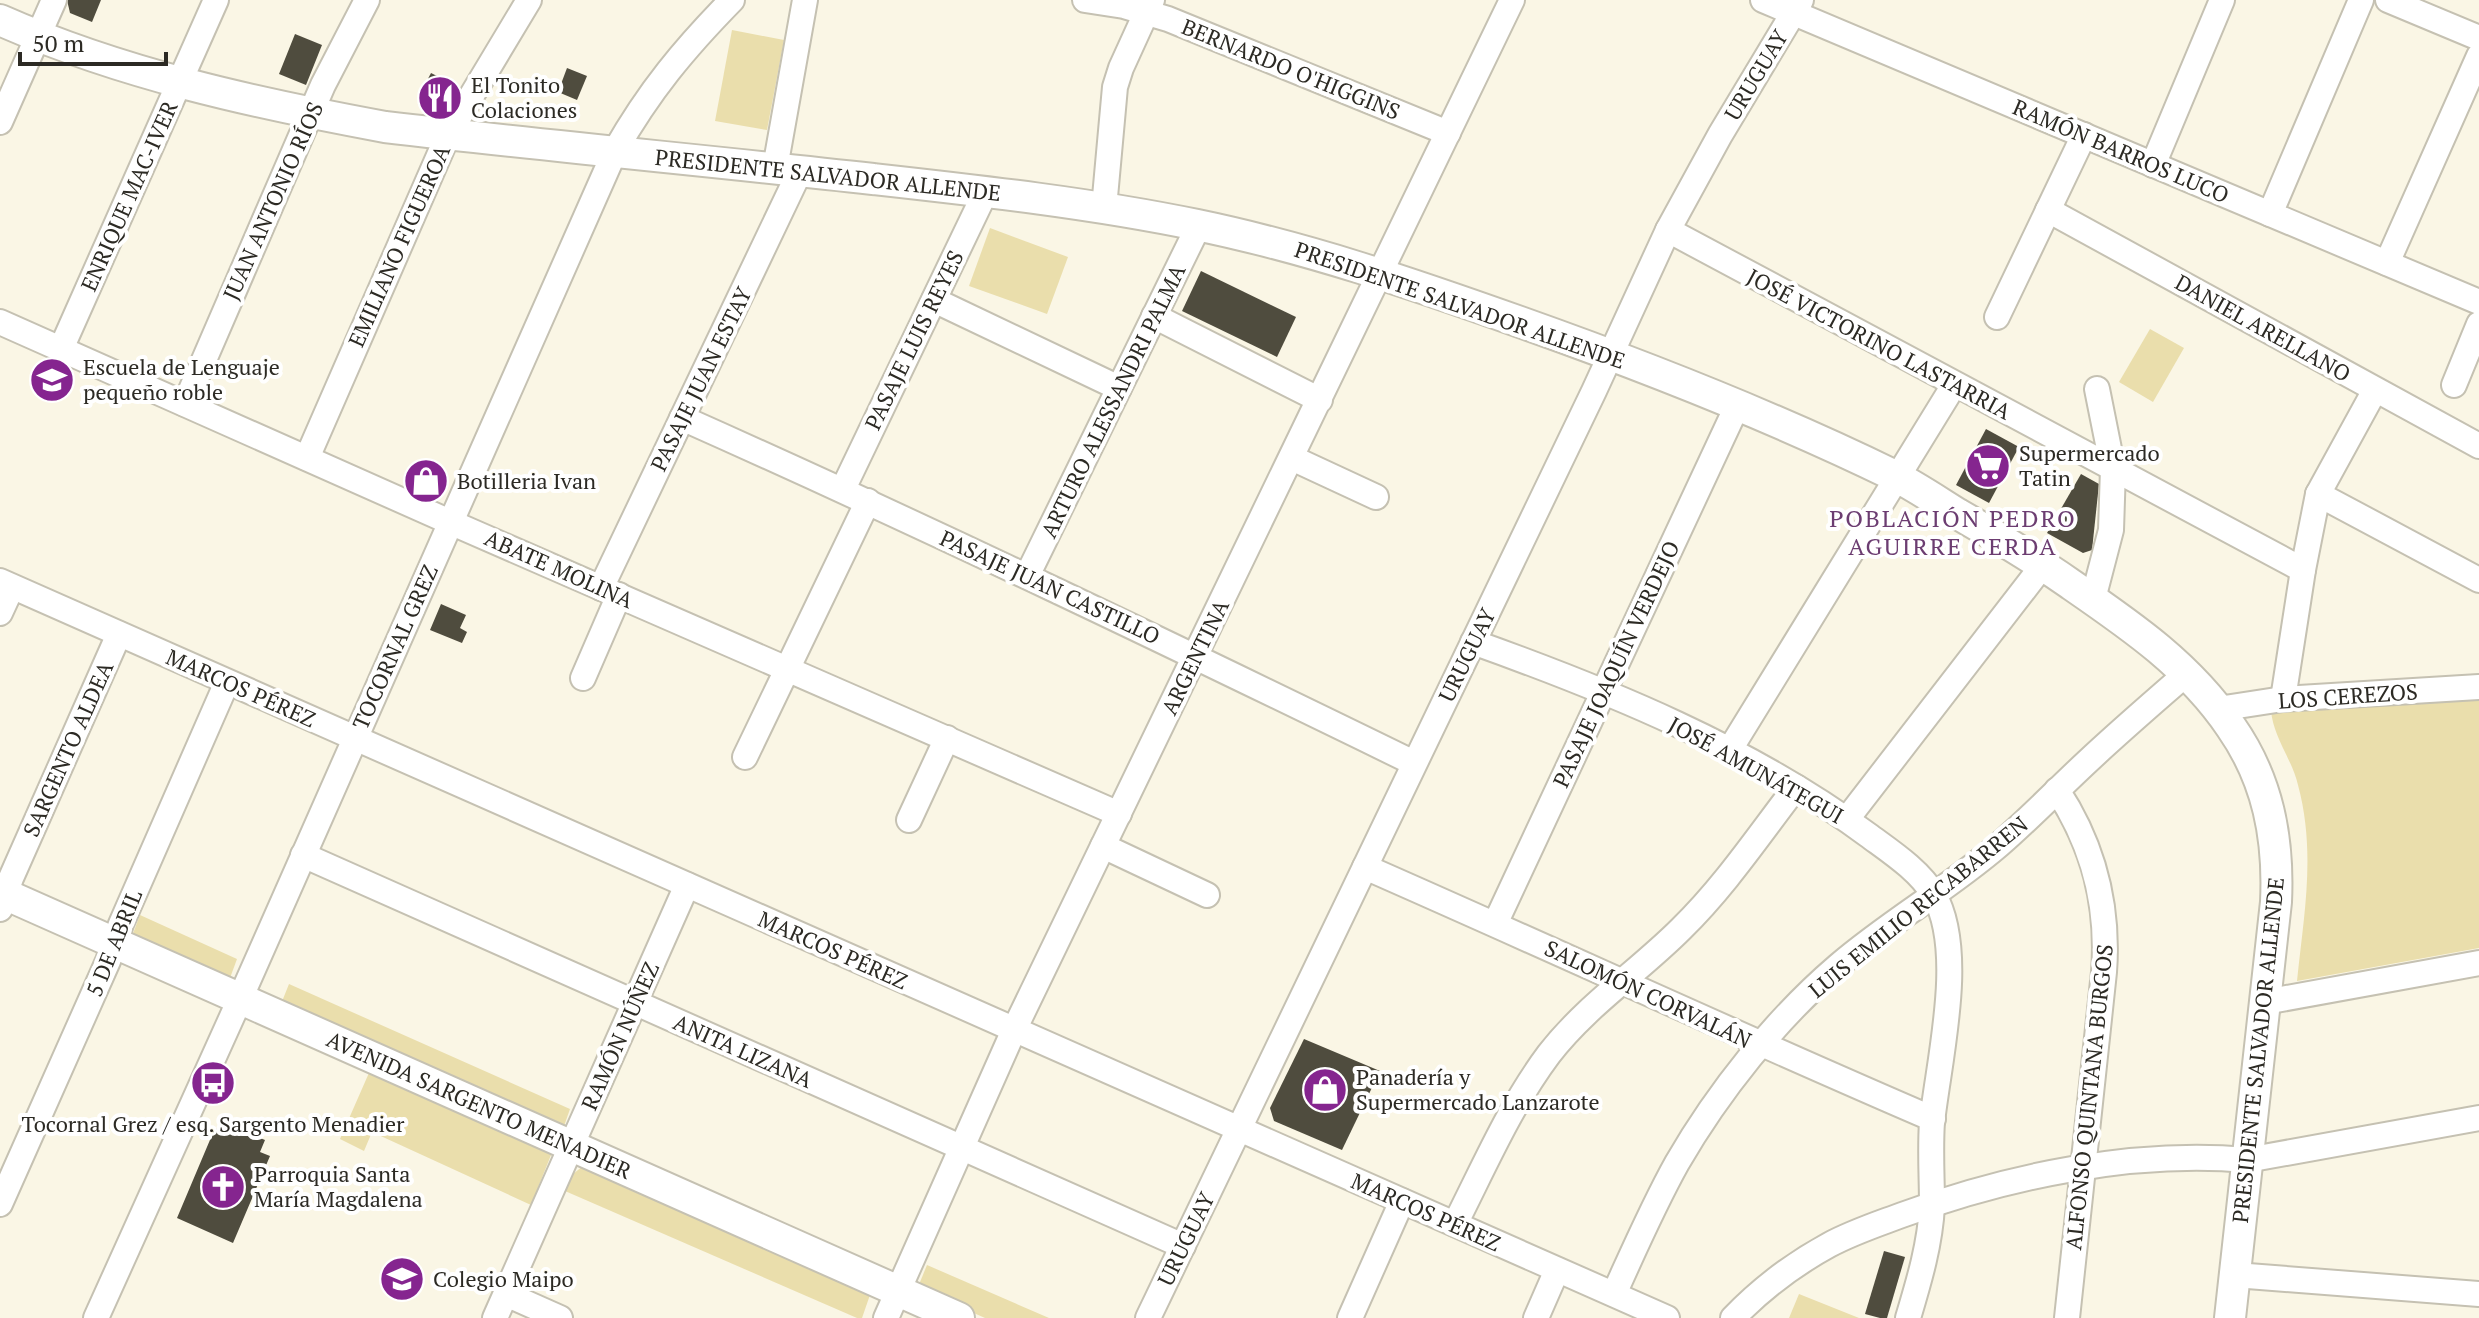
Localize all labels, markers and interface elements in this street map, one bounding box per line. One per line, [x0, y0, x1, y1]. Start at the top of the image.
street label: BERNARDO O'HIGGINS [1178, 11, 1405, 126]
scale bar [20, 16, 166, 66]
street label: URUGUAY [1717, 23, 1794, 125]
text: 50 m [32, 27, 84, 59]
place label: El Tonito Colaciones [471, 70, 577, 124]
restaurant icon: El Tonito Colaciones [416, 74, 464, 122]
street label: RAMÓN BARROS LUCO [2009, 92, 2234, 209]
street label: ENRIQUE MAC-IVER [74, 96, 184, 296]
street label: JUAN ANTONIO RÍOS [216, 97, 329, 305]
street label: EMILIANO FIGUEROA [341, 139, 457, 351]
street label: PRESIDENTE SALVADOR ALLENDE [654, 142, 1002, 207]
street label: PRESIDENTE SALVADOR ALLENDE [1291, 234, 1629, 375]
street label: PASAJE LUIS REYES [857, 245, 970, 434]
street label: ARTURO ALESSANDRI PALMA [1034, 258, 1192, 542]
street label: JOSÉ VICTORINO LASTARRIA [1742, 262, 2017, 426]
street label: DANIEL ARELLANO [2170, 267, 2356, 388]
street label: PASAJE JUAN ESTAY [643, 281, 758, 476]
place label: Escuela de Lenguaje pequeño roble [83, 352, 280, 406]
school or university icon: Escuela de Lenguaje pequeño roble [28, 356, 76, 404]
place label: Supermercado Tatin [2019, 438, 2160, 492]
supermarket icon: Supermercado Tatin [1964, 442, 2012, 490]
shop icon: Botilleria Ivan [402, 457, 450, 505]
place label: Botilleria Ivan [457, 466, 596, 495]
district label: POBLACIÓN PEDRO AGUIRRE CERDA [1829, 502, 2077, 562]
street label: ABATE MOLINA [480, 523, 639, 615]
street label: PASAJE JUAN CASTILLO [936, 523, 1165, 650]
street label: PASAJE JOAQUÍN VERDEJO [1546, 536, 1686, 792]
street label: TOCORNAL GREZ [345, 560, 444, 734]
street label: ARGENTINA [1154, 593, 1235, 719]
street label: URUGUAY [1431, 602, 1502, 706]
street label: MARCOS PÉREZ [162, 642, 320, 733]
street label: SARGENTO ALDEA [16, 656, 120, 841]
street label: LOS CEREZOS [2277, 676, 2419, 715]
street label: JOSÉ AMUNÁTEGUI [1664, 709, 1849, 830]
street label: LUIS EMILIO RECABARREN [1802, 809, 2033, 1004]
street label: PRESIDENTE SALVADOR ALLENDE [2225, 876, 2290, 1224]
street label: 5 DE ABRIL [79, 885, 148, 1001]
street label: MARCOS PÉREZ [754, 904, 912, 995]
street label: SALOMÓN CORVALÁN [1540, 933, 1756, 1054]
street label: ALFONSO QUINTANA BURGOS [2058, 942, 2119, 1251]
street label: RAMÓN NÚÑEZ [574, 957, 665, 1114]
street label: ANITA LIZANA [669, 1007, 818, 1095]
street label: AVENIDA SARGENTO MENADIER [322, 1024, 636, 1185]
bus stop icon: Tocornal Grez / esq. Sargento Menadier [189, 1059, 237, 1107]
place label: Panadería y Supermercado Lanzarote [1356, 1062, 1600, 1116]
shop icon: Panadería y Supermercado Lanzarote [1301, 1066, 1349, 1114]
place label: Tocornal Grez / esq. Sargento Menadier [21, 1109, 405, 1138]
place label: Parroquia Santa María Magdalena [254, 1159, 423, 1213]
church icon: Parroquia Santa María Magdalena [199, 1163, 247, 1211]
street label: MARCOS PÉREZ [1347, 1166, 1505, 1257]
street label: URUGUAY [1150, 1186, 1221, 1290]
school or university icon: Colegio Maipo [378, 1255, 426, 1303]
place label: Colegio Maipo [433, 1264, 574, 1293]

